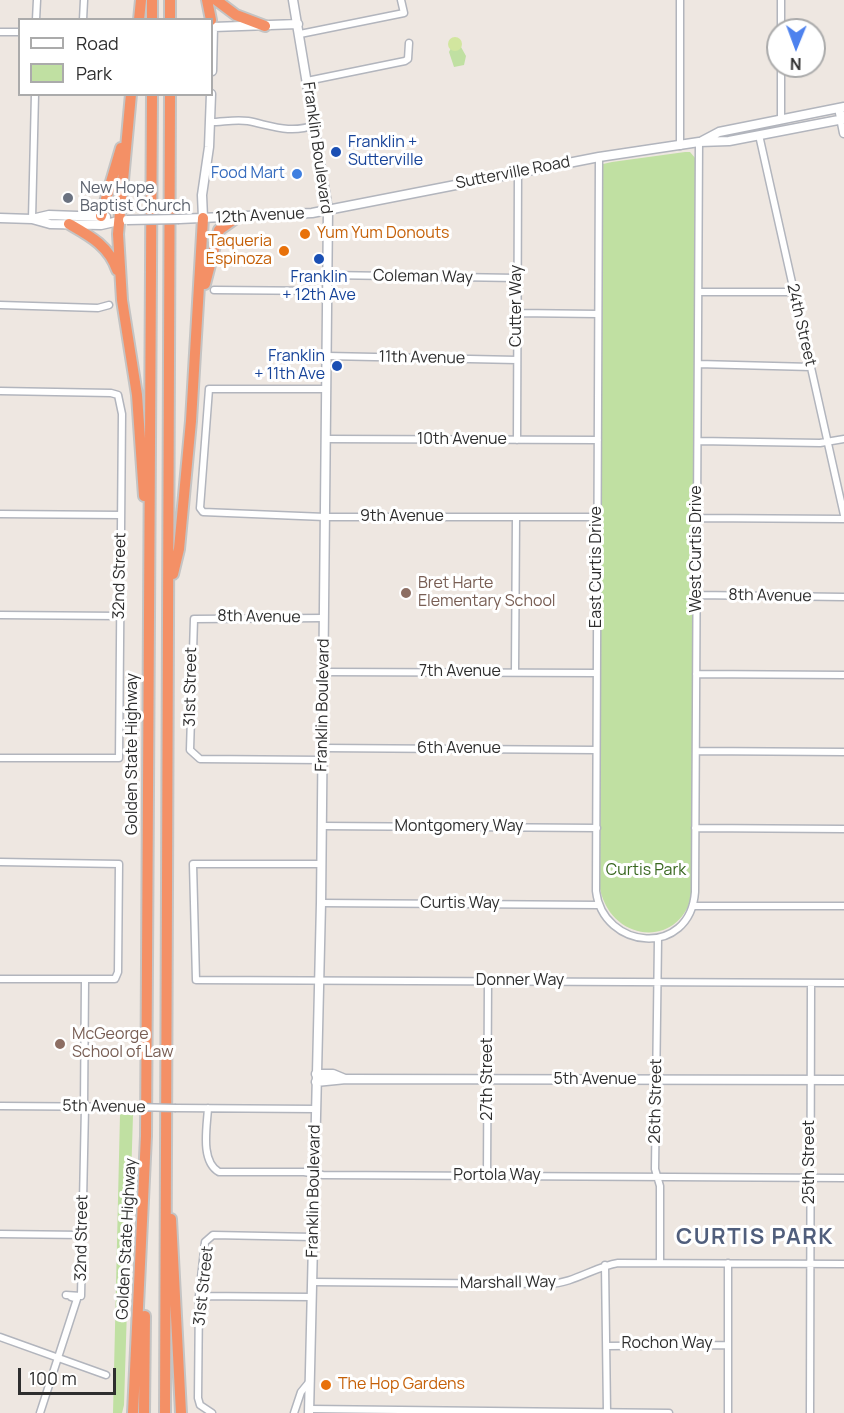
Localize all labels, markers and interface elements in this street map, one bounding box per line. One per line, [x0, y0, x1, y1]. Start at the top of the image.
legend [18, 18, 213, 96]
north arrow [766, 18, 826, 78]
text: Road [76, 31, 119, 55]
text: N [790, 53, 802, 75]
text: Park [76, 61, 112, 85]
street label: Franklin Boulevard [298, 81, 336, 215]
place label: Franklin + Sutterville [348, 133, 423, 171]
marker: Franklin + Sutterville [329, 145, 343, 159]
street label: Sutterville Road [454, 152, 572, 194]
place label: Food Mart [211, 164, 285, 184]
marker: Food Mart [290, 167, 304, 181]
place label: New Hope Baptist Church [80, 179, 191, 217]
marker: New Hope Baptist Church [61, 191, 75, 205]
street label: 12th Avenue [215, 204, 305, 228]
place label: Yum Yum Donouts [317, 224, 449, 244]
marker: Yum Yum Donouts [298, 227, 312, 241]
place label: Taqueria Espinoza [206, 232, 272, 270]
marker: Taqueria Espinoza [277, 244, 291, 258]
marker: Franklin + 12th Ave [312, 252, 326, 266]
street label: Cutter Way [507, 265, 527, 347]
street label: Coleman Way [373, 267, 473, 287]
place label: Franklin + 12th Ave [282, 268, 356, 306]
street label: 24th Street [782, 282, 820, 368]
place label: Franklin + 11th Ave [254, 347, 325, 385]
street label: 11th Avenue [379, 348, 465, 368]
marker: Franklin + 11th Ave [330, 359, 344, 373]
street label: 10th Avenue [417, 430, 507, 450]
street label: West Curtis Drive [687, 485, 707, 613]
street label: East Curtis Drive [587, 506, 607, 628]
street label: 9th Avenue [360, 507, 444, 527]
street label: 32nd Street [110, 532, 130, 620]
place label: Bret Harte Elementary School [418, 574, 556, 612]
marker: Bret Harte Elementary School [399, 586, 413, 600]
street label: 8th Avenue [728, 586, 812, 606]
street label: 8th Avenue [217, 607, 301, 627]
street label: Franklin Boulevard [312, 638, 334, 772]
street label: 31st Street [181, 647, 201, 727]
street label: 7th Avenue [419, 662, 501, 682]
street label: Golden State Highway [123, 673, 143, 835]
street label: 6th Avenue [417, 739, 501, 759]
street label: Montgomery Way [394, 817, 524, 837]
park label: Curtis Park [606, 861, 686, 881]
street label: Curtis Way [420, 894, 500, 914]
street label: Donner Way [476, 971, 564, 991]
place label: McGeorge School of Law [72, 1025, 173, 1063]
marker: McGeorge School of Law [53, 1037, 67, 1051]
street label: 27th Street [478, 1037, 498, 1121]
street label: 26th Street [646, 1058, 666, 1144]
street label: 5th Avenue [553, 1070, 637, 1090]
street label: 5th Avenue [62, 1097, 146, 1117]
street label: 25th Street [800, 1120, 820, 1204]
street label: Franklin Boulevard [303, 1124, 325, 1258]
street label: Golden State Highway [113, 1158, 141, 1320]
street label: Portola Way [453, 1166, 541, 1186]
street label: 32nd Street [72, 1194, 92, 1282]
district label: CURTIS PARK [676, 1225, 834, 1251]
street label: 31st Street [190, 1245, 218, 1327]
street label: Marshall Way [460, 1273, 556, 1293]
street label: Rochon Way [621, 1334, 713, 1354]
scale bar [21, 1356, 118, 1394]
text: 100 m [29, 1366, 77, 1390]
place label: The Hop Gardens [338, 1375, 465, 1395]
marker: The Hop Gardens [319, 1378, 333, 1392]

